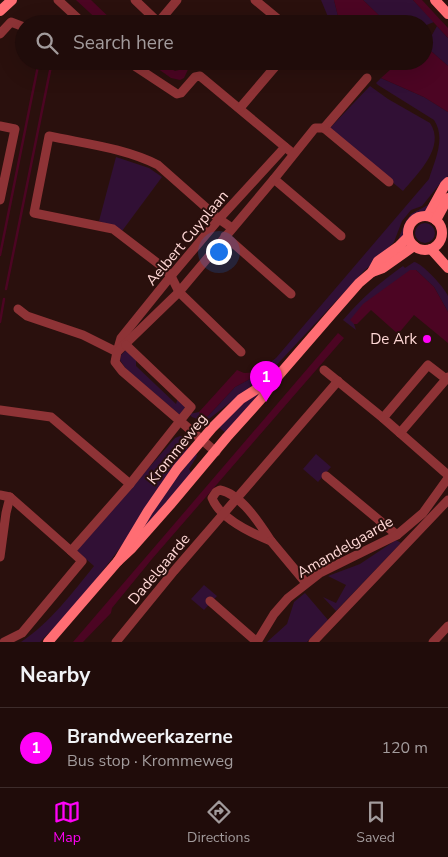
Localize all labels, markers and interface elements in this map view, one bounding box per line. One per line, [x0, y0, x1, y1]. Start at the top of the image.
search box [15, 15, 433, 70]
icon: search [33, 29, 61, 57]
text: Search here [73, 30, 174, 56]
street label: Aelbert Cuyplaan [141, 186, 233, 290]
your location [206, 239, 232, 265]
place label: De Ark [370, 329, 417, 349]
marker: De Ark [421, 333, 433, 345]
pin: 1 [250, 361, 282, 402]
street label: Krommeweg [142, 409, 212, 489]
street label: Amandelgaarde [293, 511, 397, 583]
street label: Dadelgaarde [123, 529, 195, 609]
text: Nearby [20, 661, 90, 689]
text: Brandweerkazerne [67, 724, 233, 750]
text: 1 [31, 737, 41, 759]
text: 120 m [381, 737, 428, 759]
text: Bus stop · Krommeweg [67, 750, 233, 772]
tab: Map [53, 798, 81, 847]
tab: Directions [187, 798, 250, 847]
tab: Saved [356, 798, 395, 847]

